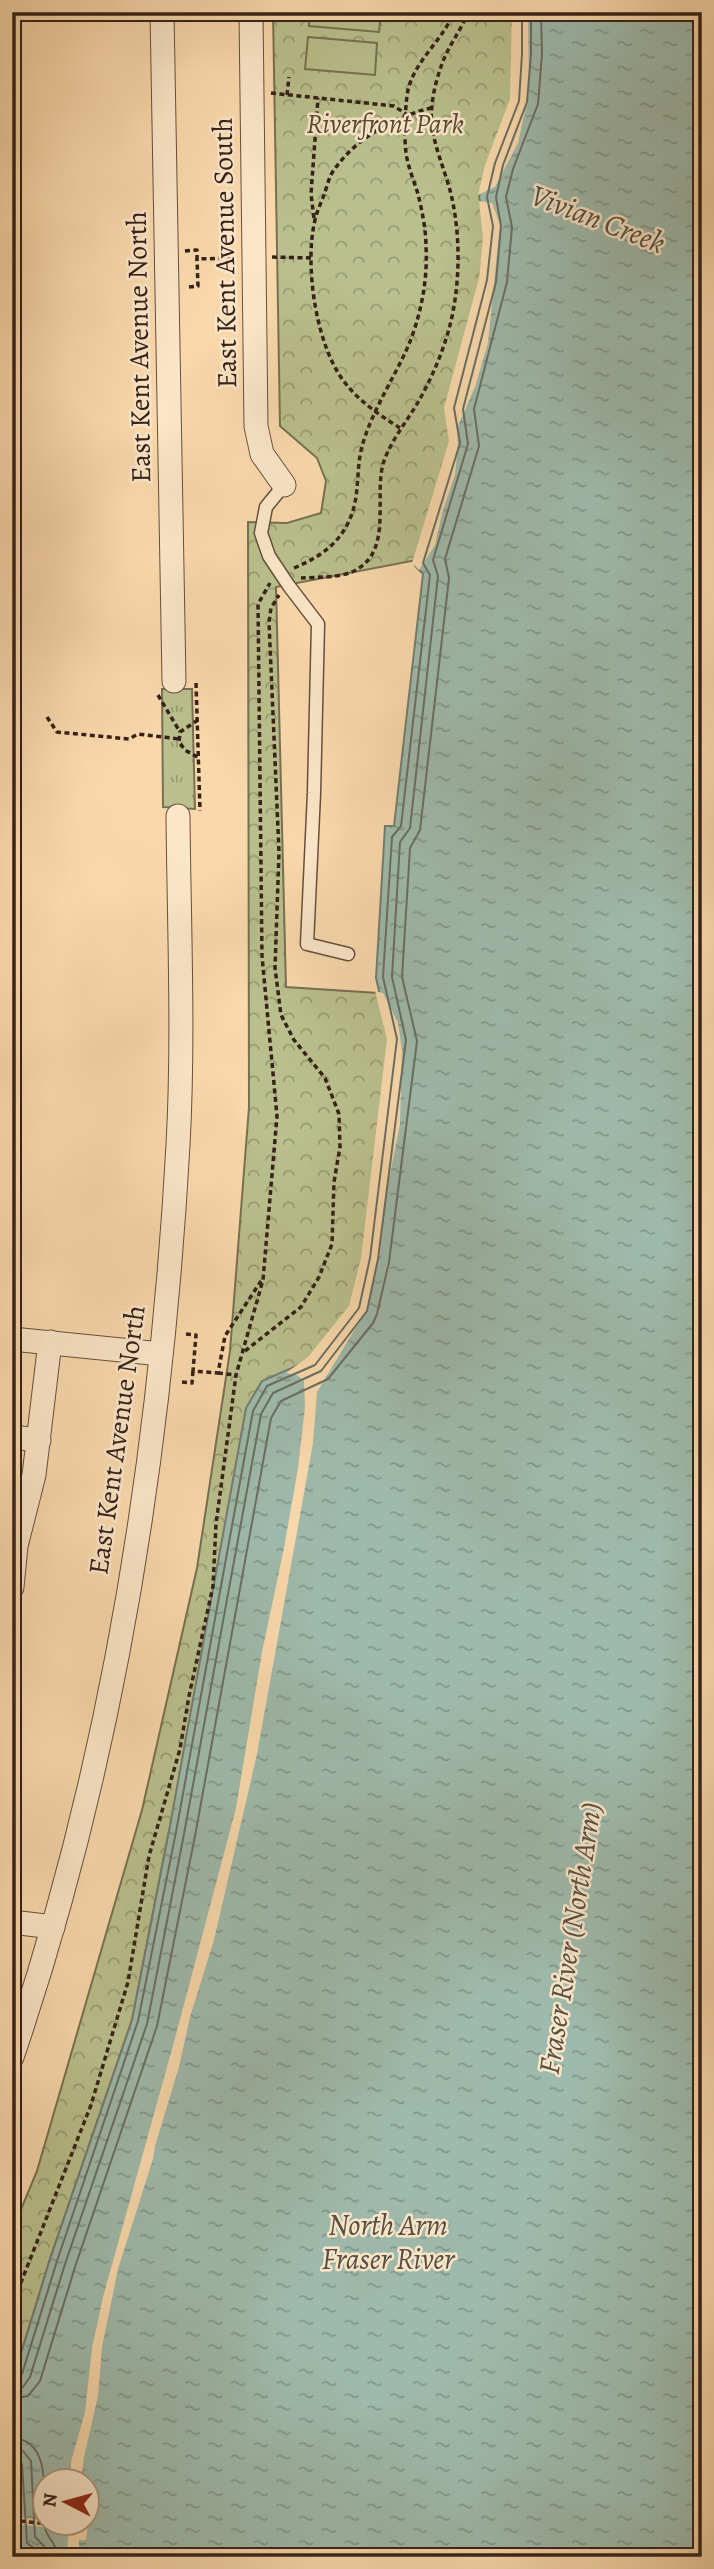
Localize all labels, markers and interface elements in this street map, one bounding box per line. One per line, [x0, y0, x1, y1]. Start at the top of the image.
park label: Riverfront Park [306, 105, 464, 143]
street label: East Kent Avenue South [204, 117, 246, 389]
water label: Vivian Creek [525, 175, 671, 263]
street label: East Kent Avenue North [118, 211, 160, 483]
street label: East Kent Avenue North [79, 1303, 155, 1577]
water label: Fraser River (North Arm) [529, 1799, 611, 2077]
water label: North Arm Fraser River [322, 2205, 456, 2279]
north arrow [32, 2468, 102, 2538]
text: N [36, 2492, 64, 2509]

